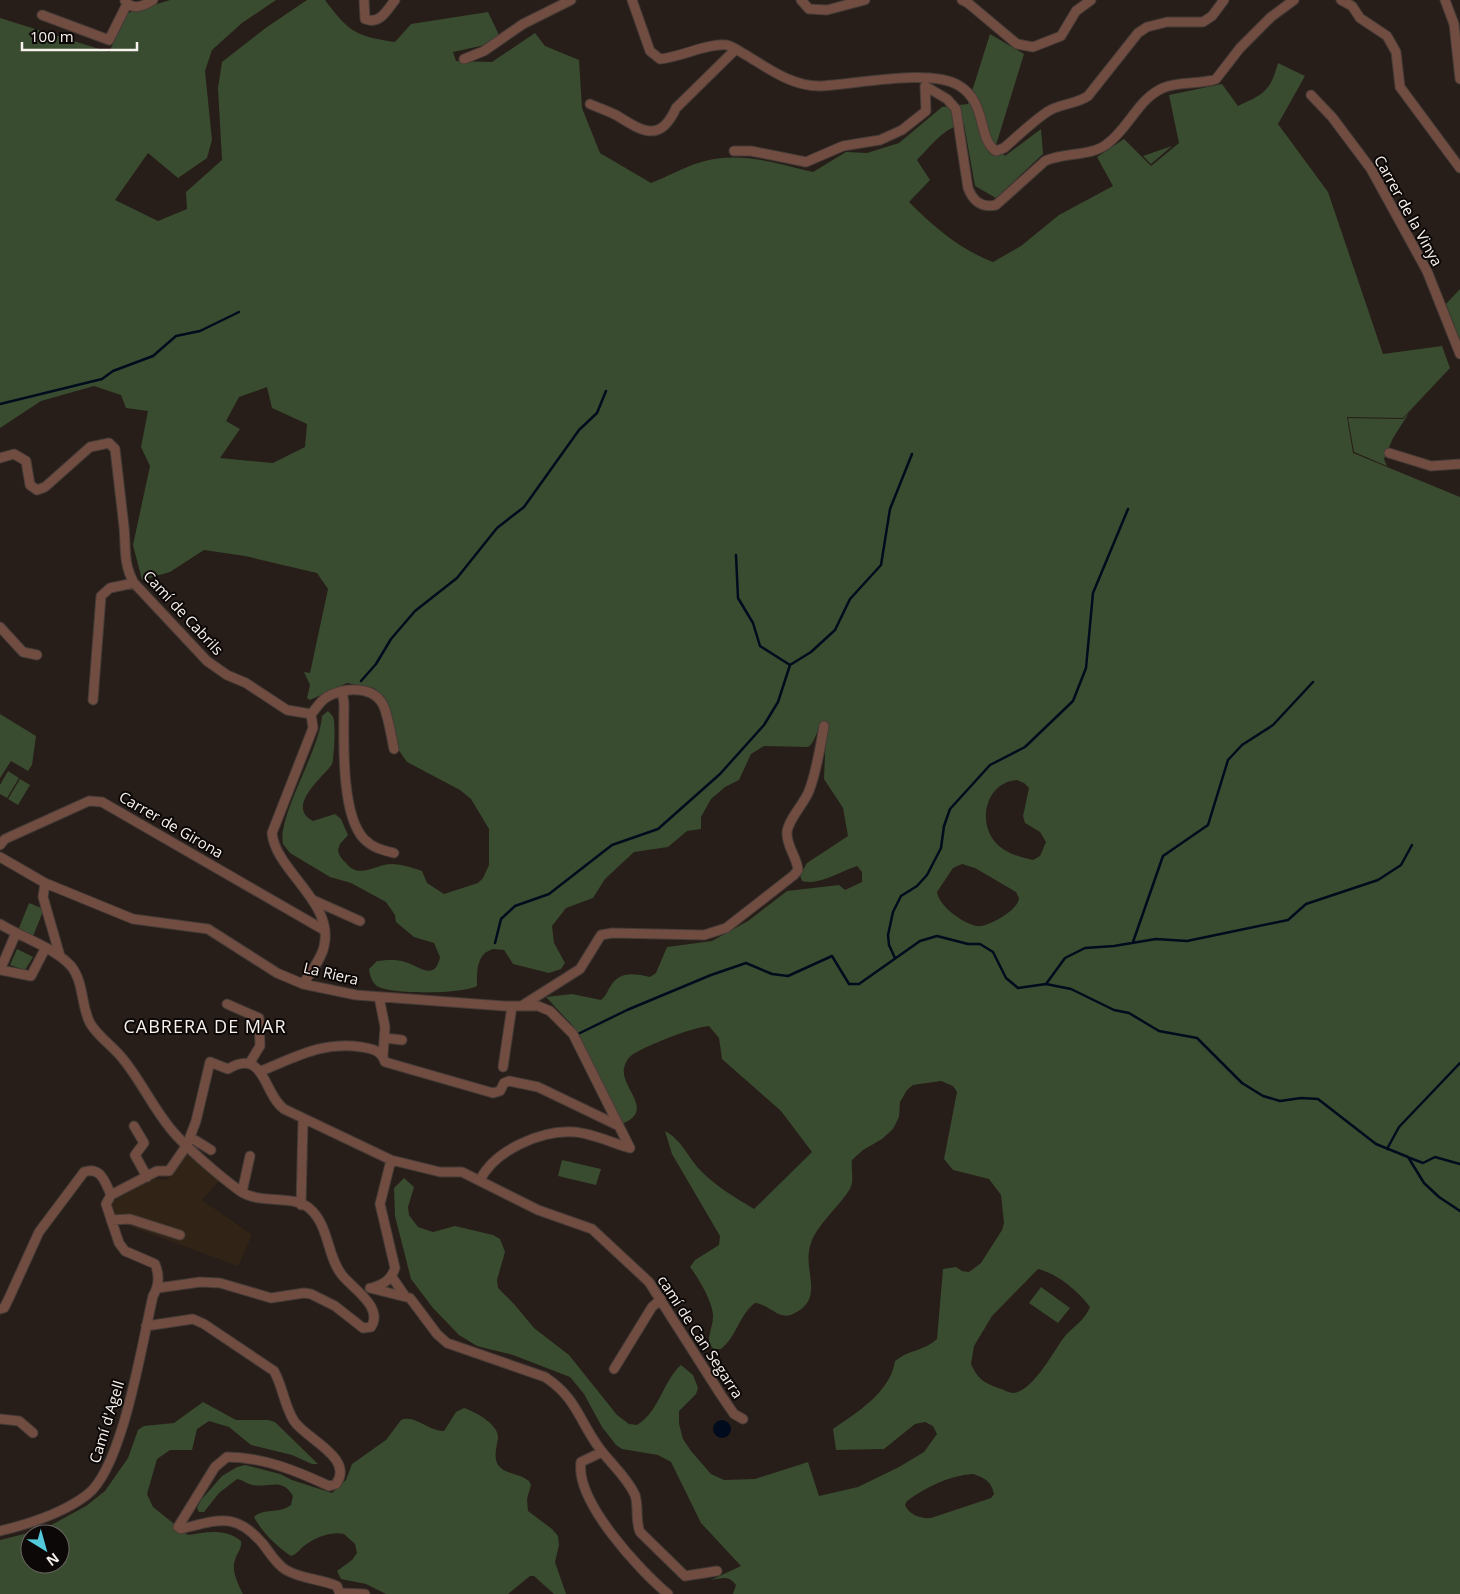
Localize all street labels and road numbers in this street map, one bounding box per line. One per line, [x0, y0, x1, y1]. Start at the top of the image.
street label: Carrer de la Vinya [1370, 152, 1448, 270]
street label: Camí de Cabrils [139, 566, 228, 659]
street label: Carrer de Girona [116, 786, 227, 862]
street label: La Riera [302, 957, 361, 989]
street label: camí de Can Segarra [653, 1271, 748, 1402]
street label: Camí d'Agell [84, 1378, 128, 1465]

